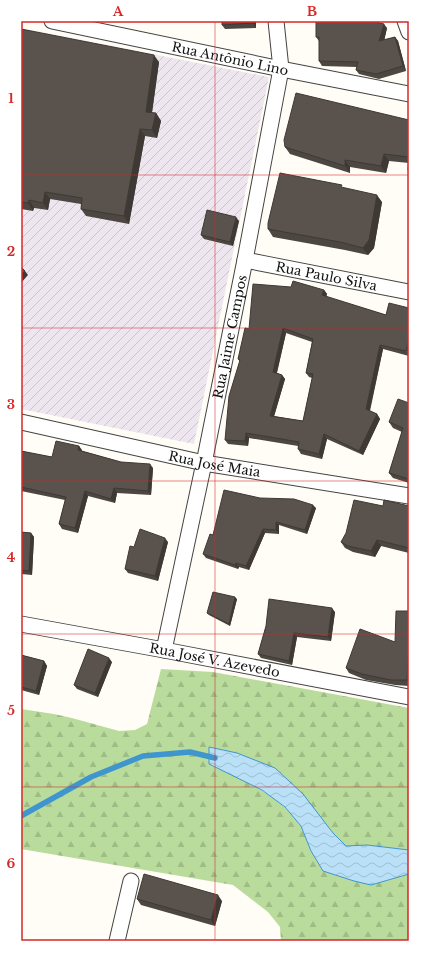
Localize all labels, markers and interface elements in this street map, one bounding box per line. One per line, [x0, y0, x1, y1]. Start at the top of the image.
text: A [112, 3, 124, 20]
text: B [307, 3, 317, 20]
street label: Rua Antônio Lino [170, 38, 290, 79]
text: 1 [8, 90, 14, 107]
text: 2 [7, 243, 15, 260]
street label: Rua Paulo Silva [274, 258, 379, 294]
street label: Rua Jaime Campos [209, 273, 250, 400]
text: 3 [7, 396, 15, 413]
street label: Rua José Maia [167, 447, 262, 481]
text: 4 [7, 549, 16, 566]
street label: Rua José V. Azevedo [148, 639, 281, 681]
text: 5 [7, 702, 15, 719]
text: 6 [7, 855, 16, 872]

